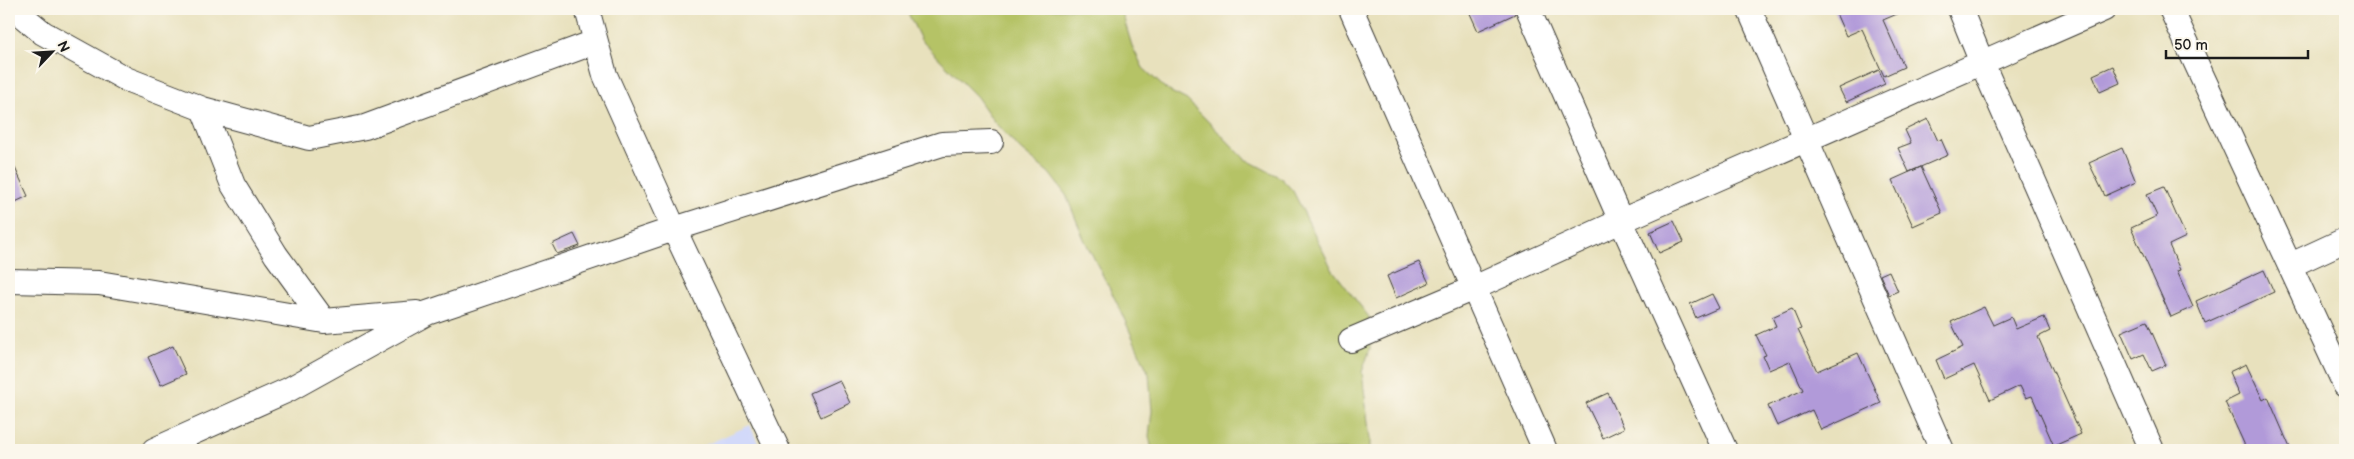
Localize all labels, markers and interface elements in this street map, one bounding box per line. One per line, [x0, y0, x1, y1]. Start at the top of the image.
north arrow [28, 28, 78, 78]
scale bar [2166, 28, 2309, 60]
text: 50 m [2174, 36, 2208, 55]
text: N [53, 38, 73, 55]

